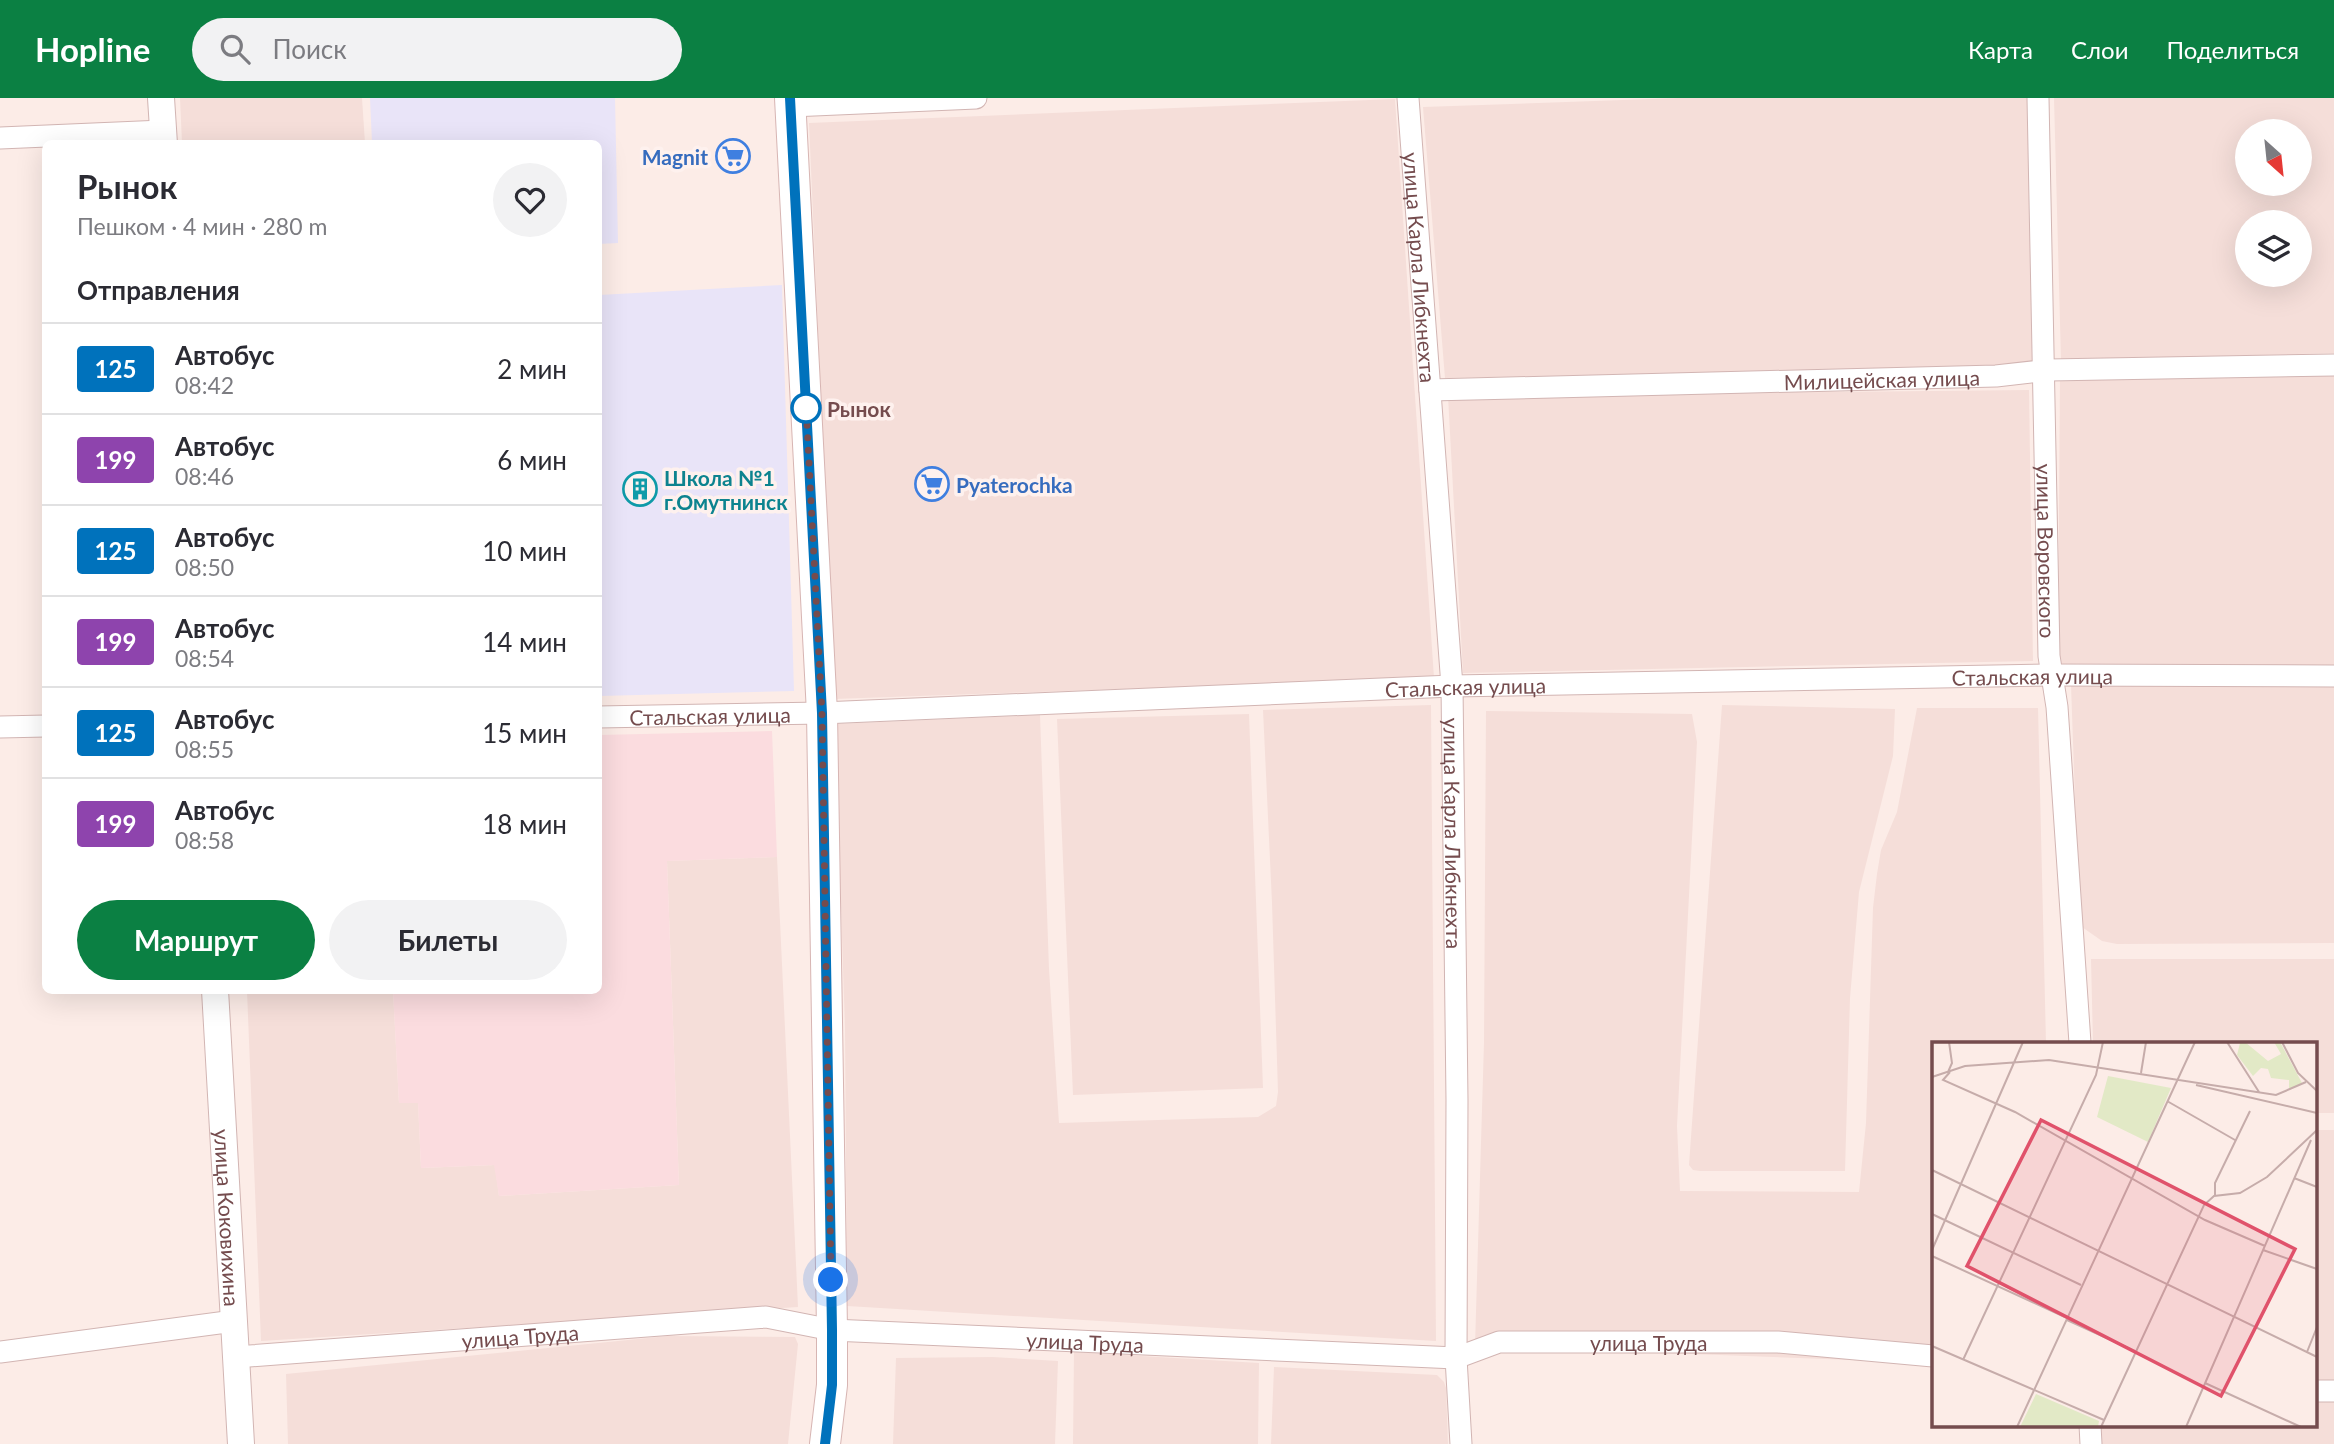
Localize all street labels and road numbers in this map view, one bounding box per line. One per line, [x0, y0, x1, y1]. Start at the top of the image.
street label: улица Карла Либкнехта [1400, 151, 1442, 384]
street label: Милицейская улица [1784, 364, 1980, 394]
street label: улица Воровского [2033, 463, 2061, 639]
street label: Стальская улица [1951, 662, 2113, 689]
street label: Стальская улица [1384, 672, 1546, 701]
street label: Стальская улица [629, 701, 791, 729]
street label: улица Карла Либкнехта [1440, 718, 1468, 949]
street label: улица Коковихина [210, 1128, 246, 1307]
street label: улица Труда [461, 1319, 580, 1352]
street label: улица Труда [1026, 1326, 1144, 1356]
street label: улица Труда [1590, 1330, 1708, 1355]

